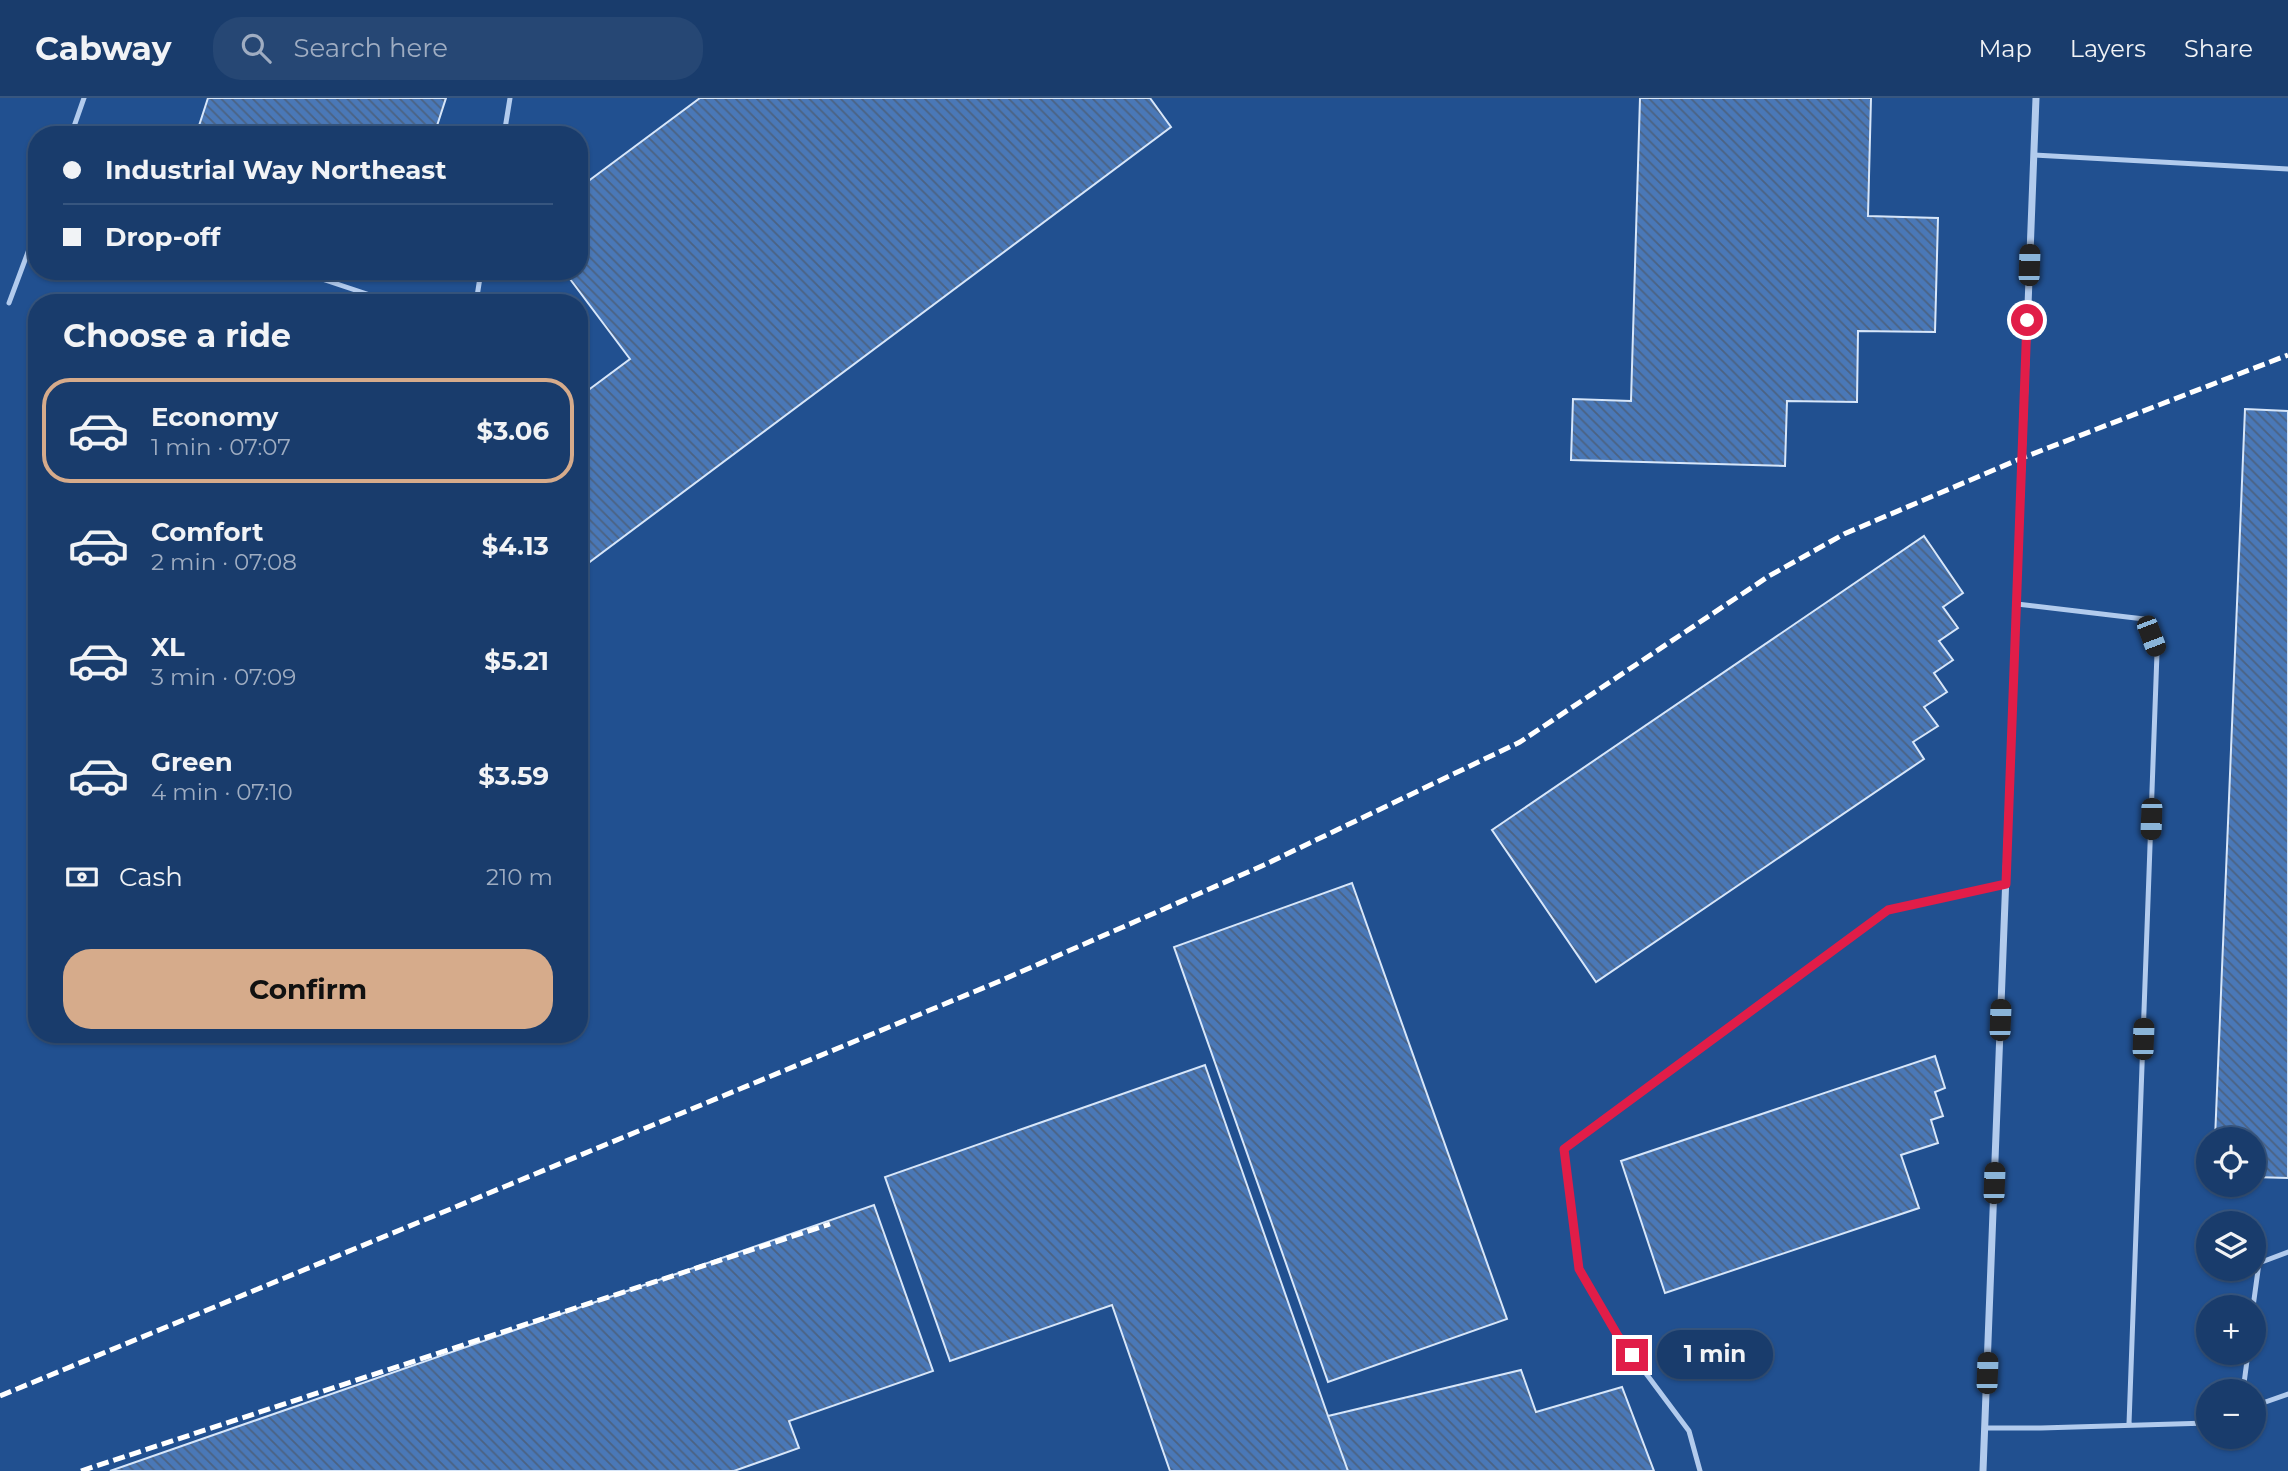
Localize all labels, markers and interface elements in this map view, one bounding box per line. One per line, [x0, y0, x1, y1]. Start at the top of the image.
search box [213, 17, 703, 80]
text: Cabway [35, 28, 171, 68]
icon: search [237, 29, 275, 67]
text: Search here [293, 32, 448, 64]
text: Map [1978, 34, 2032, 63]
text: Layers [2070, 34, 2146, 63]
text: Share [2184, 34, 2253, 63]
text: Industrial Way Northeast [105, 154, 446, 186]
text: Drop-off [105, 221, 220, 253]
car [2018, 244, 2041, 286]
route start [2011, 304, 2043, 336]
text: Choose a ride [63, 316, 291, 355]
icon: car [67, 399, 130, 462]
text: Economy [151, 401, 278, 433]
text: $3.06 [476, 415, 549, 447]
text: 1 min · 07:07 [151, 433, 291, 461]
icon: car [67, 514, 130, 577]
text: Comfort [151, 516, 263, 548]
text: $4.13 [482, 530, 549, 562]
text: 2 min · 07:08 [151, 548, 297, 576]
car [2134, 613, 2169, 659]
icon: car [67, 629, 130, 692]
text: XL [151, 631, 185, 663]
text: $5.21 [484, 645, 549, 677]
text: 3 min · 07:09 [151, 663, 296, 691]
icon: car [67, 744, 130, 807]
text: Green [151, 746, 233, 778]
text: $3.59 [478, 760, 549, 792]
text: 4 min · 07:10 [151, 778, 293, 806]
car [2140, 798, 2163, 840]
icon: cash [63, 858, 101, 896]
text: Cash [119, 861, 183, 893]
text: 210 m [486, 863, 553, 891]
button: Confirm [63, 949, 553, 1029]
car [1989, 999, 2012, 1041]
car [2132, 1018, 2155, 1060]
map controls [2196, 1127, 2266, 1449]
button: locate [2196, 1127, 2266, 1197]
car [1983, 1162, 2006, 1204]
button: layers [2196, 1211, 2266, 1281]
button: + [2196, 1295, 2266, 1365]
callout: 1 min [1656, 1330, 1772, 1380]
route end [1616, 1339, 1648, 1371]
text: 1 min [1684, 1340, 1746, 1368]
car [1976, 1352, 1999, 1394]
button: − [2196, 1379, 2266, 1449]

